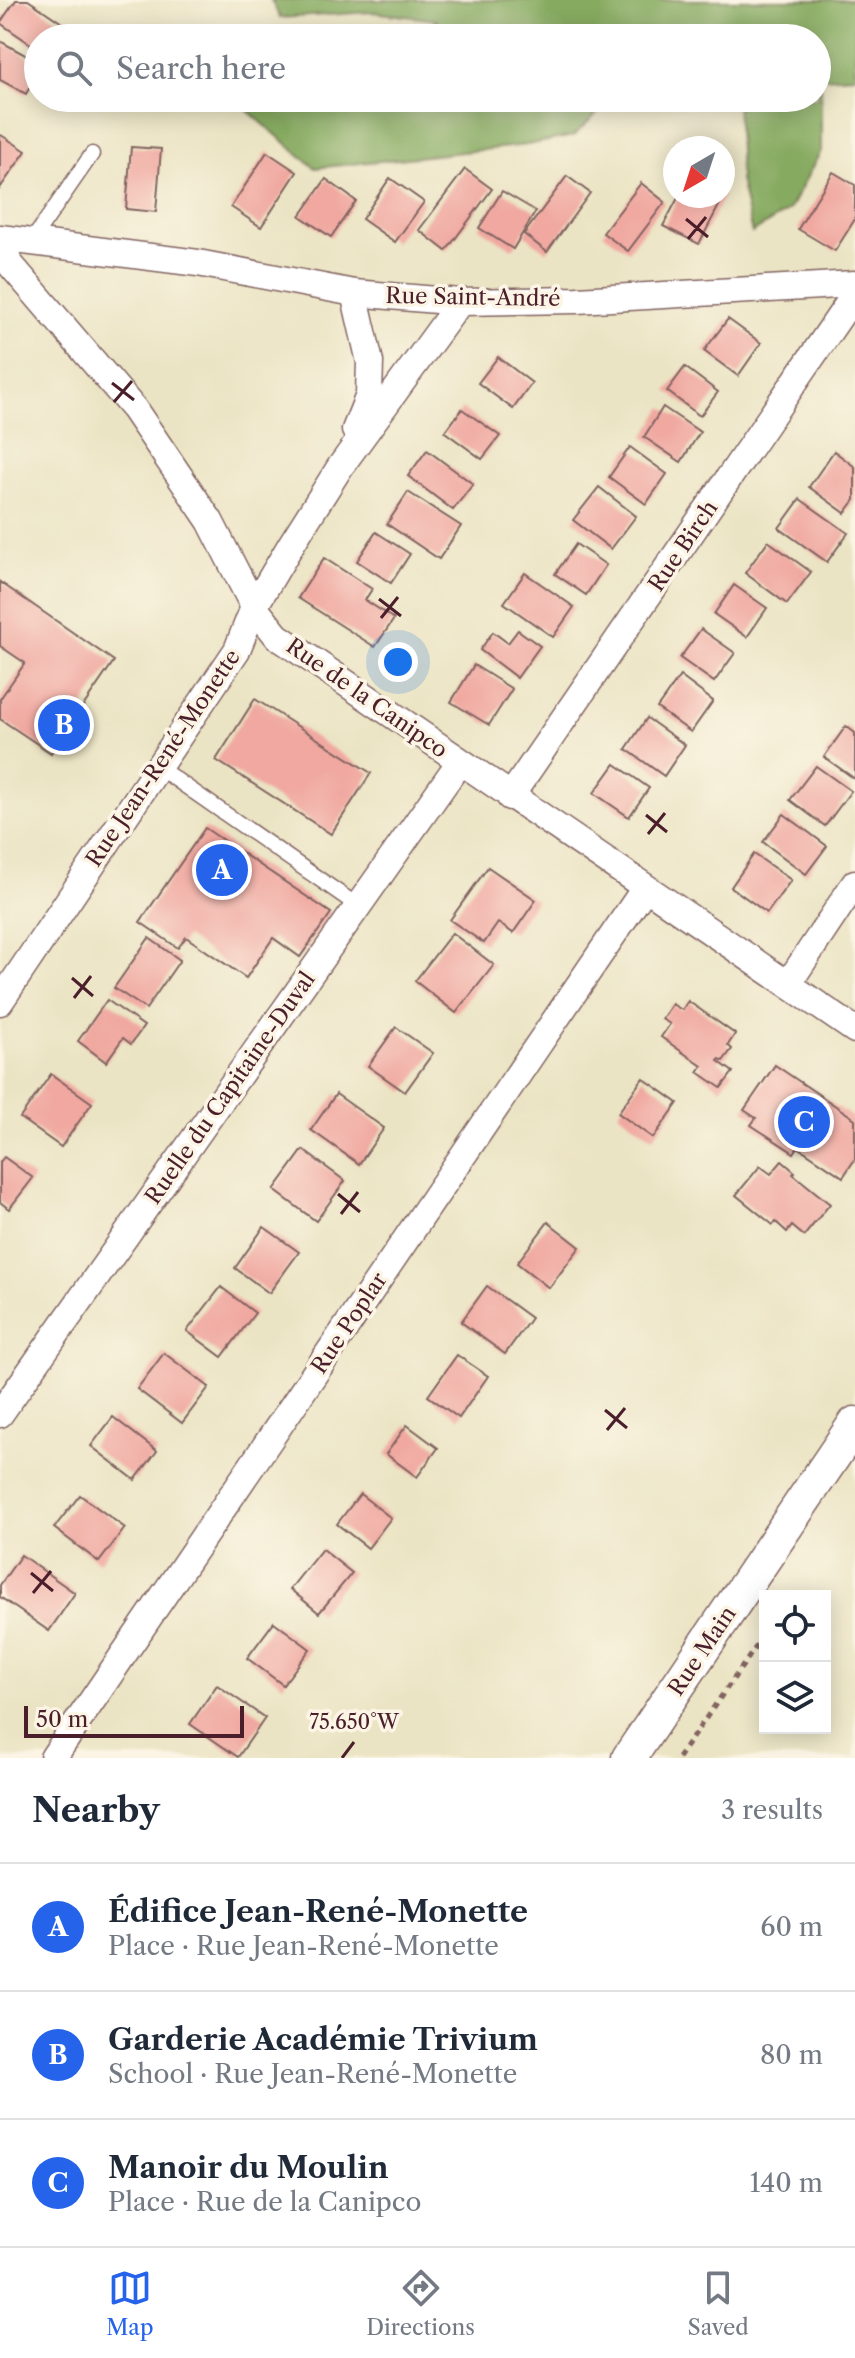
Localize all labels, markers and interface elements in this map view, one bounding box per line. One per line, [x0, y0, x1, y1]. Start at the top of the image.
search box [24, 24, 831, 112]
icon: search [52, 46, 96, 90]
text: Search here [116, 50, 286, 87]
north arrow [663, 136, 735, 208]
street label: Rue Saint-André [385, 282, 561, 312]
street label: Rue Birch [643, 495, 723, 597]
street label: Rue de la Canipco [281, 632, 453, 764]
your location [378, 642, 418, 682]
street label: Rue Jean-René-Monette [80, 644, 246, 872]
pin: B [38, 695, 90, 755]
pin: A [196, 840, 248, 900]
street label: Ruelle du Capitaine-Duval [139, 966, 321, 1209]
pin: C [778, 1092, 830, 1152]
street label: Rue Poplar [305, 1267, 393, 1379]
map controls [759, 1590, 831, 1734]
button: locate [759, 1590, 831, 1662]
street label: Rue Main [662, 1601, 742, 1701]
button: layers [759, 1662, 831, 1734]
scale bar [24, 1702, 244, 1738]
text: 50 m [36, 1706, 88, 1733]
text: 75.650°W [309, 1710, 400, 1734]
text: Nearby [32, 1789, 160, 1831]
text: 3 results [721, 1794, 823, 1826]
text: Édifice Jean-René-Monette [108, 1893, 528, 1930]
text: A [48, 1911, 68, 1943]
text: 60 m [760, 1911, 823, 1943]
text: Place · Rue Jean-René-Monette [108, 1930, 499, 1962]
text: Garderie Académie Trivium [108, 2021, 538, 2058]
text: B [48, 2039, 68, 2071]
text: 80 m [760, 2039, 823, 2071]
text: School · Rue Jean-René-Monette [108, 2058, 517, 2090]
text: Manoir du Moulin [108, 2149, 389, 2186]
text: C [48, 2167, 68, 2199]
text: 140 m [749, 2167, 823, 2199]
text: Place · Rue de la Canipco [108, 2186, 421, 2218]
tab: Map [106, 2266, 154, 2341]
tab: Directions [366, 2266, 475, 2341]
tab: Saved [688, 2266, 749, 2341]

